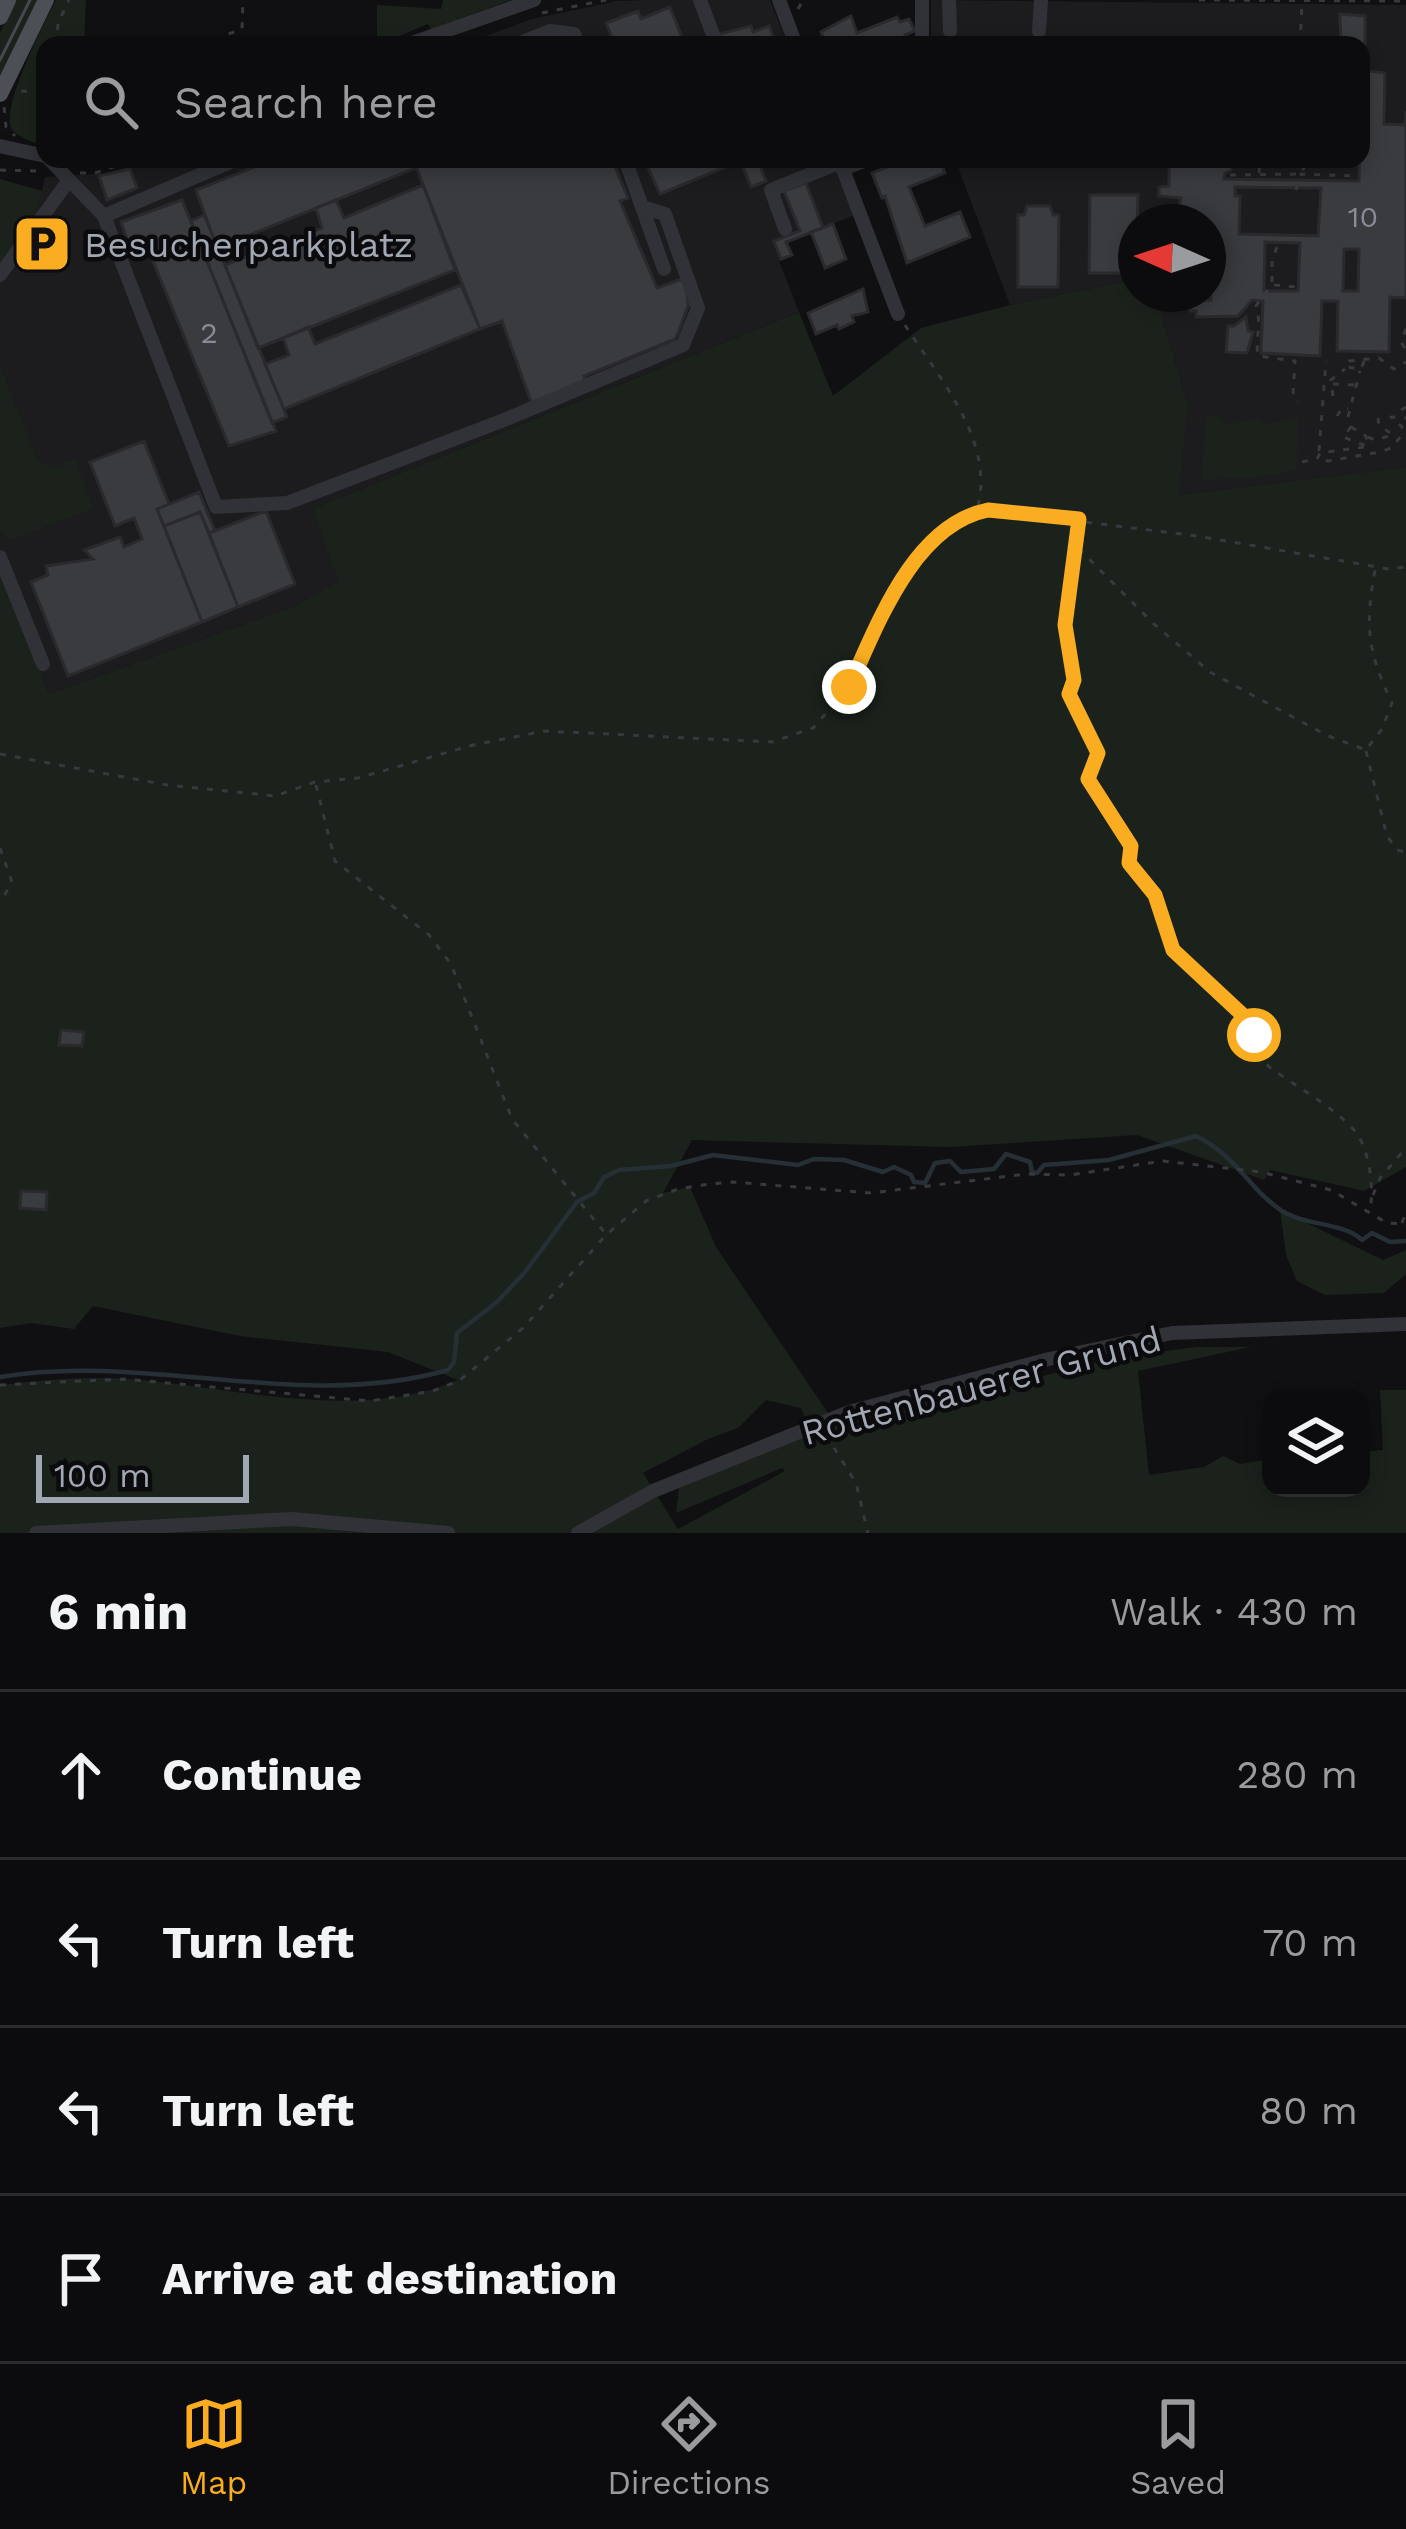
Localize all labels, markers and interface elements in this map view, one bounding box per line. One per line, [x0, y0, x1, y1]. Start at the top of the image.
search box [36, 36, 1370, 168]
icon: search [78, 69, 144, 135]
text: Search here [174, 76, 438, 129]
house number: 10 [1348, 199, 1378, 234]
north arrow [1118, 204, 1226, 312]
parking icon: Besucherparkplatz [11, 213, 73, 275]
place label: Besucherparkplatz [84, 224, 413, 266]
house number: 2 [200, 315, 218, 350]
route end [822, 660, 876, 714]
route start [1227, 1008, 1281, 1062]
street label: Rottenbauerer Grund [797, 1318, 1166, 1454]
map controls [1262, 1389, 1370, 1497]
button: layers [1262, 1389, 1370, 1497]
scale bar [36, 1449, 249, 1502]
text: 100 m [54, 1456, 151, 1495]
text: 6 min [48, 1582, 188, 1641]
text: Walk · 430 m [1110, 1589, 1358, 1634]
icon: ahead [48, 1742, 114, 1808]
text: Continue [162, 1748, 362, 1801]
text: 280 m [1237, 1752, 1358, 1797]
icon: left [48, 1910, 114, 1976]
text: Turn left [162, 1916, 354, 1969]
text: 70 m [1262, 1920, 1358, 1965]
icon: left [48, 2078, 114, 2144]
text: Turn left [162, 2084, 354, 2137]
text: 80 m [1259, 2088, 1358, 2133]
icon: arrive [48, 2246, 114, 2312]
text: Arrive at destination [162, 2252, 617, 2305]
tab: Map [180, 2391, 247, 2502]
tab: Directions [607, 2391, 770, 2502]
tab: Saved [1130, 2391, 1226, 2502]

